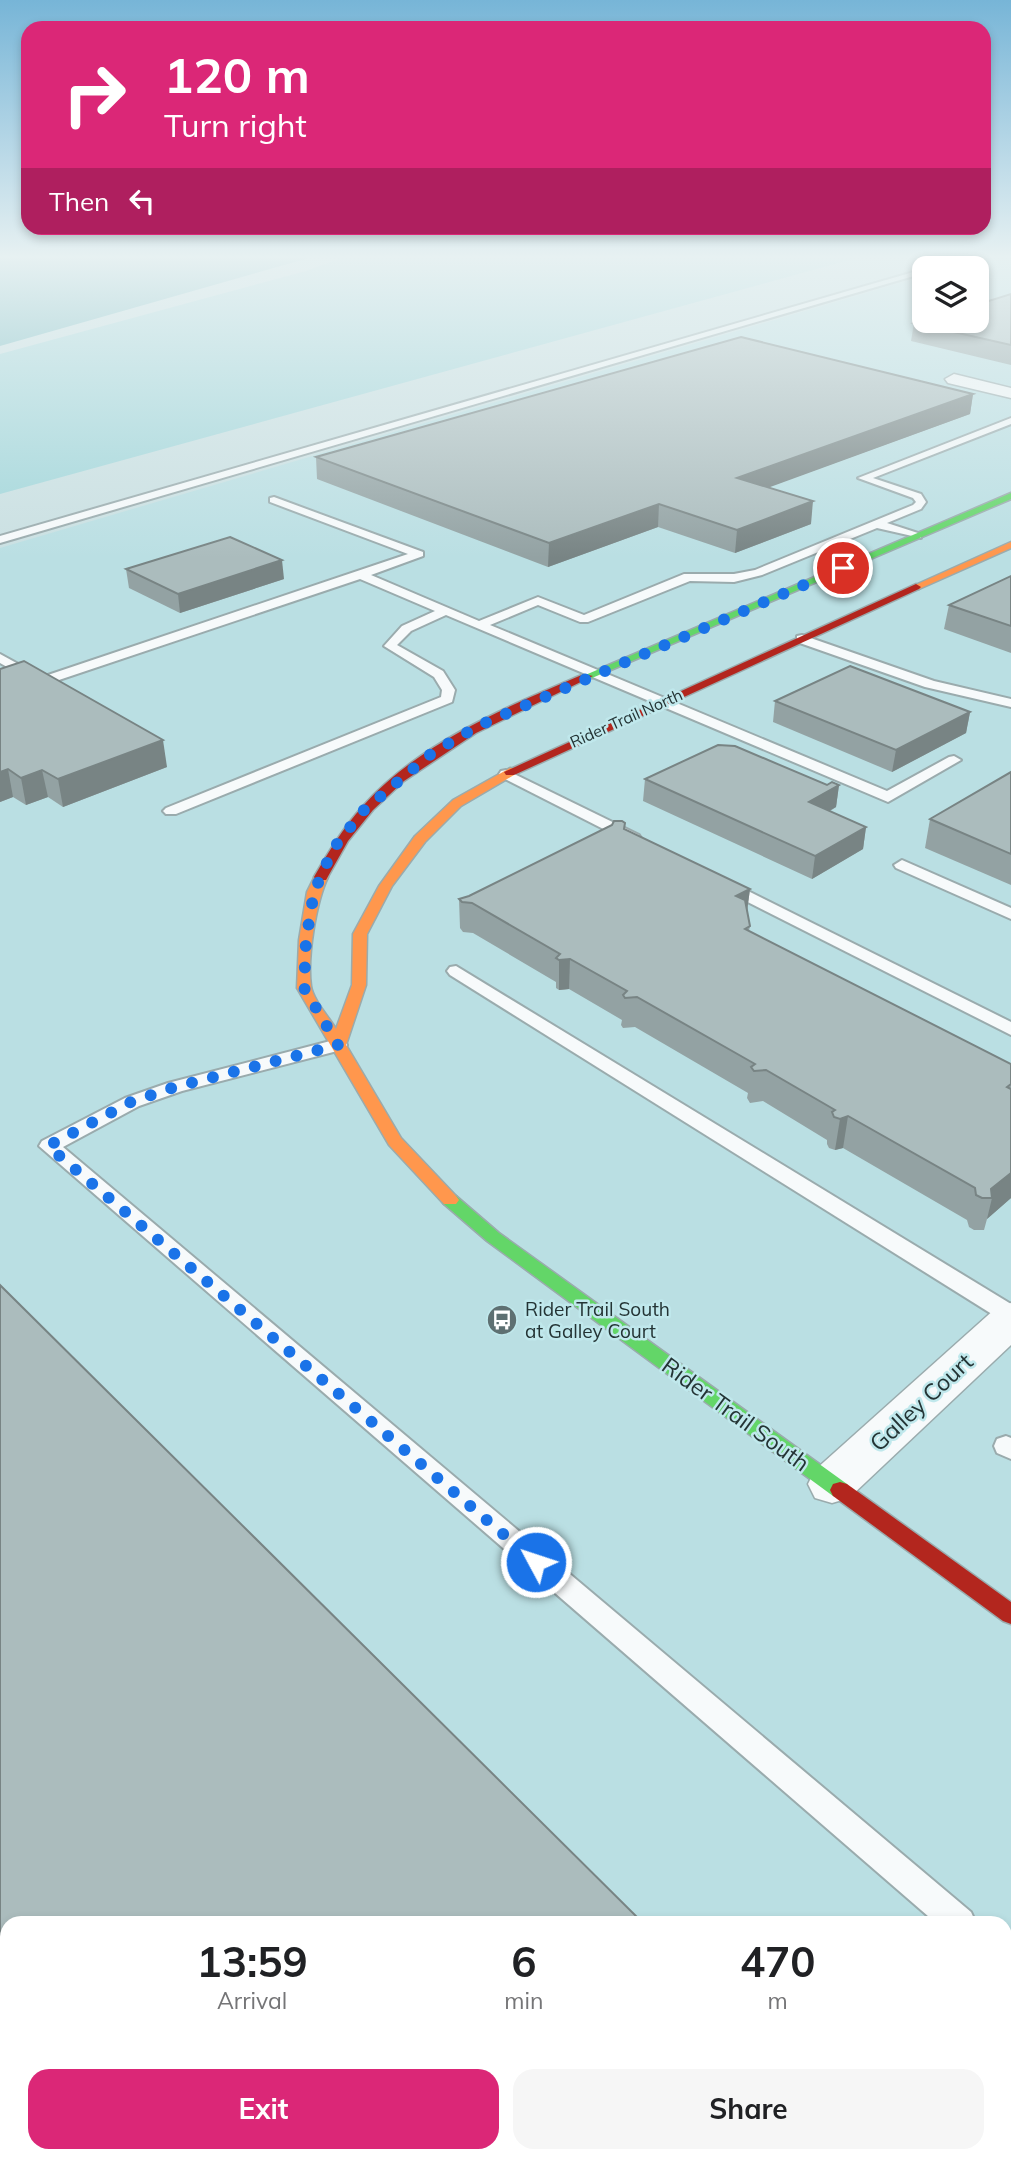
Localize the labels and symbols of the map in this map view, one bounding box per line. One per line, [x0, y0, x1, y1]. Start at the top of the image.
pin [813, 538, 873, 598]
street label: Rider Trail North [567, 684, 685, 752]
place label: Rider Trail South at Galley Court [525, 1297, 670, 1343]
bus stop icon: Rider Trail South at Galley Court [485, 1303, 519, 1337]
street label: Galley Court [863, 1347, 979, 1457]
street label: Rider Trail South [657, 1351, 815, 1477]
position arrow [499, 1525, 573, 1599]

